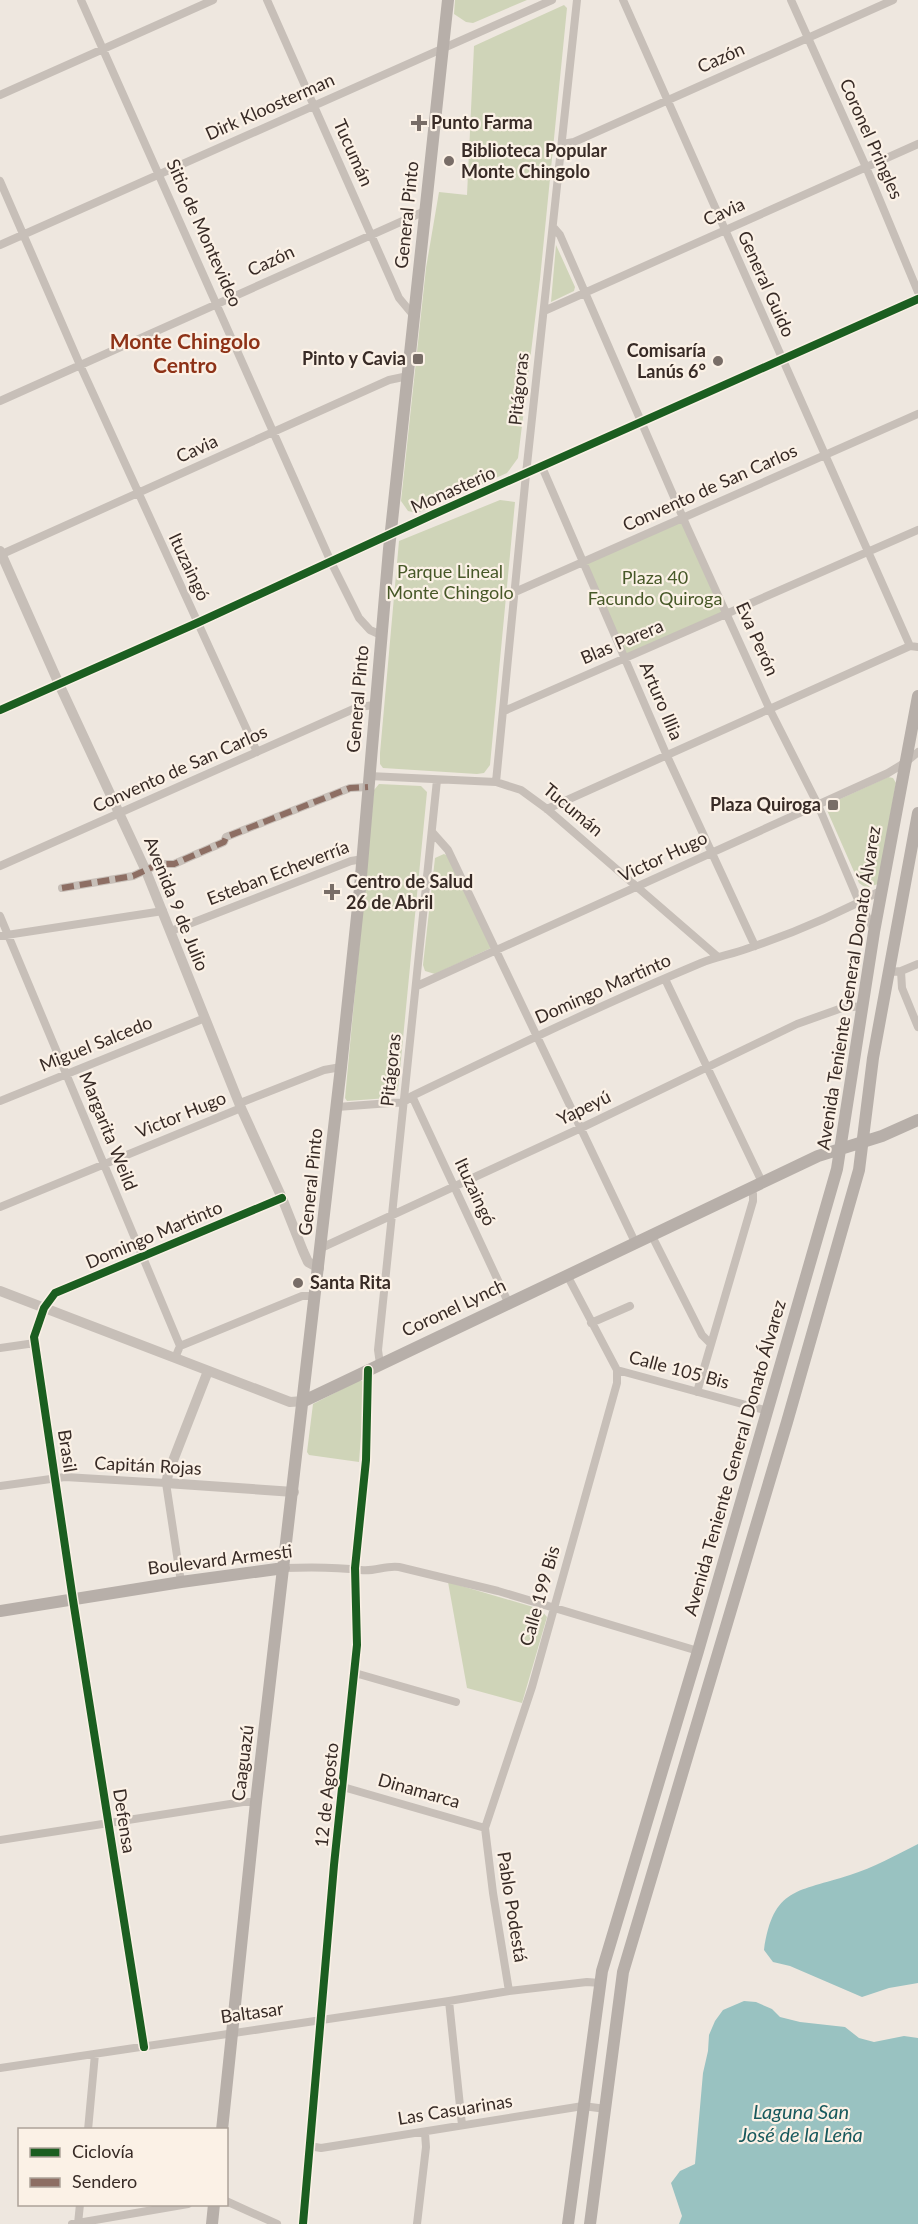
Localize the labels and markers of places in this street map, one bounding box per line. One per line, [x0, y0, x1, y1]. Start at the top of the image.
place label: Punto Farma [431, 111, 533, 133]
marker: Punto Farma [412, 116, 426, 130]
place label: Biblioteca Popular Monte Chingolo [461, 139, 607, 182]
marker: Biblioteca Popular Monte Chingolo [442, 154, 456, 168]
place label: Comisaría Lanús 6° [627, 339, 706, 382]
place label: Pinto y Cavia [302, 347, 406, 369]
marker: Pinto y Cavia [411, 352, 425, 366]
marker: Comisaría Lanús 6° [711, 354, 725, 368]
place label: Plaza Quiroga [710, 793, 821, 815]
marker: Plaza Quiroga [826, 798, 840, 812]
place label: Centro de Salud 26 de Abril [346, 870, 473, 913]
marker: Centro de Salud 26 de Abril [323, 883, 341, 901]
place label: Santa Rita [310, 1271, 391, 1293]
marker: Santa Rita [291, 1276, 305, 1290]

